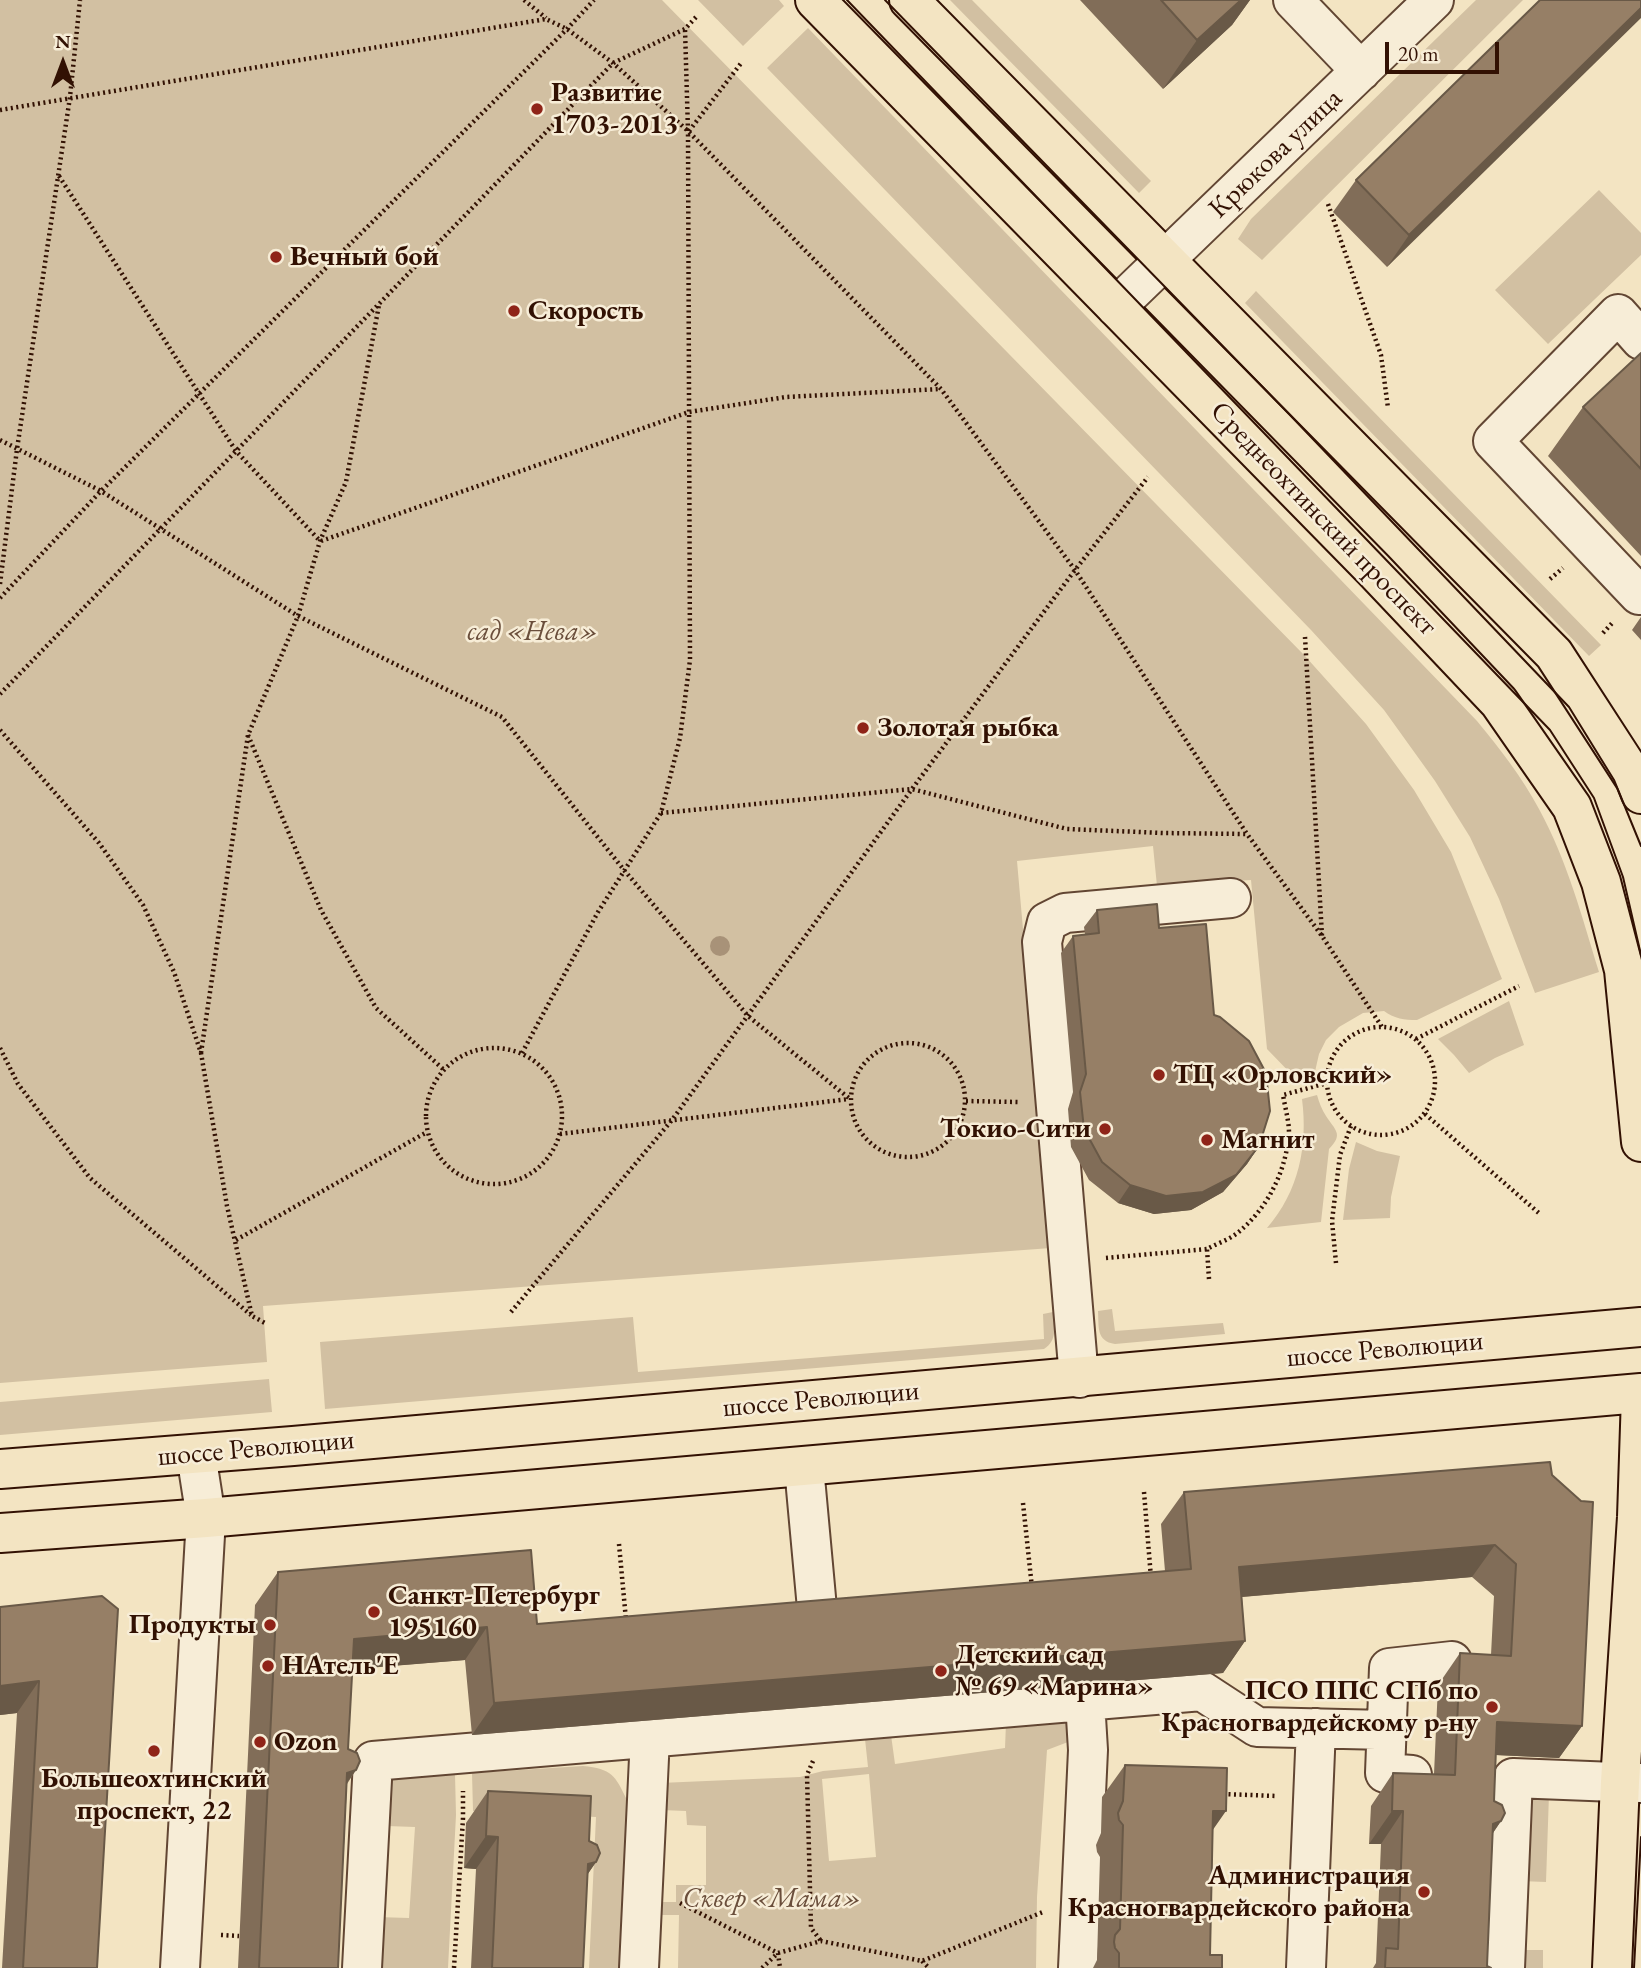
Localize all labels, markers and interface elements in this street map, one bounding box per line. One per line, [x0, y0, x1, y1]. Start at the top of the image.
north arrow [28, 28, 98, 98]
scale bar [1389, 28, 1503, 72]
text: N [55, 29, 71, 54]
text: 20 m [1398, 40, 1439, 67]
place label: Развитие 1703-2013 [551, 76, 678, 142]
street label: Крюкова улица [1202, 82, 1350, 226]
marker: Развитие 1703-2013 [529, 101, 545, 117]
place label: Вечный бой [290, 240, 439, 274]
marker: Вечный бой [268, 249, 284, 265]
place label: Скорость [528, 294, 644, 328]
marker: Скорость [506, 303, 522, 319]
street label: Среднеохтинский проспект [1203, 395, 1443, 643]
park label: сад «Нева» [467, 615, 599, 649]
place label: Золотая рыбка [877, 711, 1059, 745]
marker: Золотая рыбка [855, 720, 871, 736]
place label: ТЦ «Орловский» [1173, 1058, 1392, 1092]
marker: ТЦ «Орловский» [1151, 1067, 1167, 1083]
place label: Токио-Сити [940, 1112, 1091, 1146]
marker: Токио-Сити [1097, 1121, 1113, 1137]
place label: Магнит [1221, 1123, 1315, 1157]
marker: Магнит [1199, 1132, 1215, 1148]
street label: шоссе Революции [1285, 1325, 1485, 1375]
street label: шоссе Революции [721, 1375, 921, 1425]
street label: шоссе Революции [156, 1424, 356, 1474]
place label: Санкт-Петербург 195160 [388, 1579, 600, 1645]
marker: Санкт-Петербург 195160 [366, 1604, 382, 1620]
place label: Продукты [129, 1608, 256, 1642]
marker: Продукты [262, 1617, 278, 1633]
place label: Детский сад № 69 «Марина» [955, 1638, 1153, 1704]
place label: НАтель'Е [282, 1649, 398, 1683]
marker: НАтель'Е [260, 1658, 276, 1674]
marker: Детский сад № 69 «Марина» [933, 1663, 949, 1679]
place label: ПСО ППС СПб по Красногвардейскому р-ну [1161, 1674, 1478, 1740]
marker: ПСО ППС СПб по Красногвардейскому р-ну [1484, 1699, 1500, 1715]
place label: Ozon [274, 1725, 337, 1759]
marker: Ozon [252, 1734, 268, 1750]
marker: Большеохтинский проспект, 22 [146, 1743, 162, 1759]
place label: Большеохтинский проспект, 22 [41, 1762, 267, 1828]
place label: Администрация Красногвардейского района [1068, 1859, 1410, 1925]
park label: Сквер «Мама» [682, 1882, 862, 1916]
marker: Администрация Красногвардейского района [1416, 1884, 1432, 1900]

